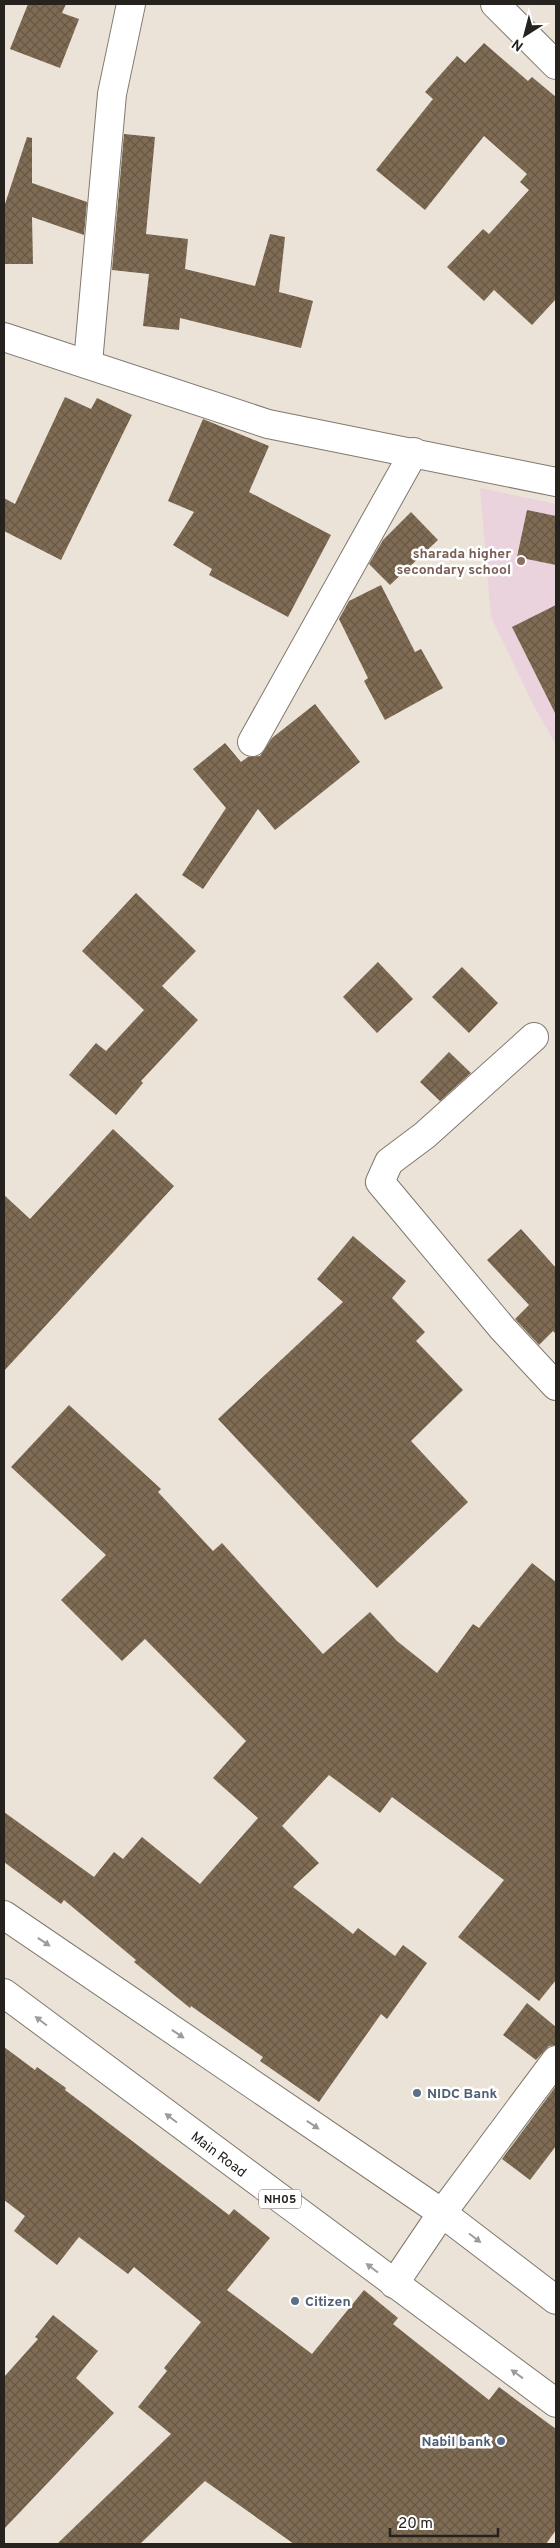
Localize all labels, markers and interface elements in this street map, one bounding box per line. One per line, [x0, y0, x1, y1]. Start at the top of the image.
north arrow [500, 10, 550, 60]
text: N [509, 34, 527, 54]
place label: sharada higher secondary school [396, 546, 511, 579]
marker: sharada higher secondary school [515, 555, 527, 567]
one-way arrow [37, 1937, 51, 1947]
one-way arrow [34, 2016, 48, 2026]
one-way arrow [172, 2029, 185, 2039]
place label: NIDC Bank [427, 2086, 497, 2103]
marker: NIDC Bank [411, 2087, 423, 2099]
one-way arrow [165, 2113, 178, 2124]
one-way arrow [306, 2120, 320, 2130]
street label: Main Road [187, 2129, 249, 2182]
road number: NH05 [259, 2190, 301, 2208]
one-way arrow [468, 2233, 481, 2244]
one-way arrow [365, 2263, 379, 2273]
place label: Citizen [305, 2294, 351, 2311]
marker: Citizen [289, 2295, 301, 2307]
one-way arrow [511, 2369, 524, 2380]
place label: Nabil bank [421, 2434, 491, 2451]
marker: Nabil bank [495, 2435, 507, 2447]
scale bar [390, 2506, 498, 2538]
text: 20 m [398, 2515, 433, 2534]

